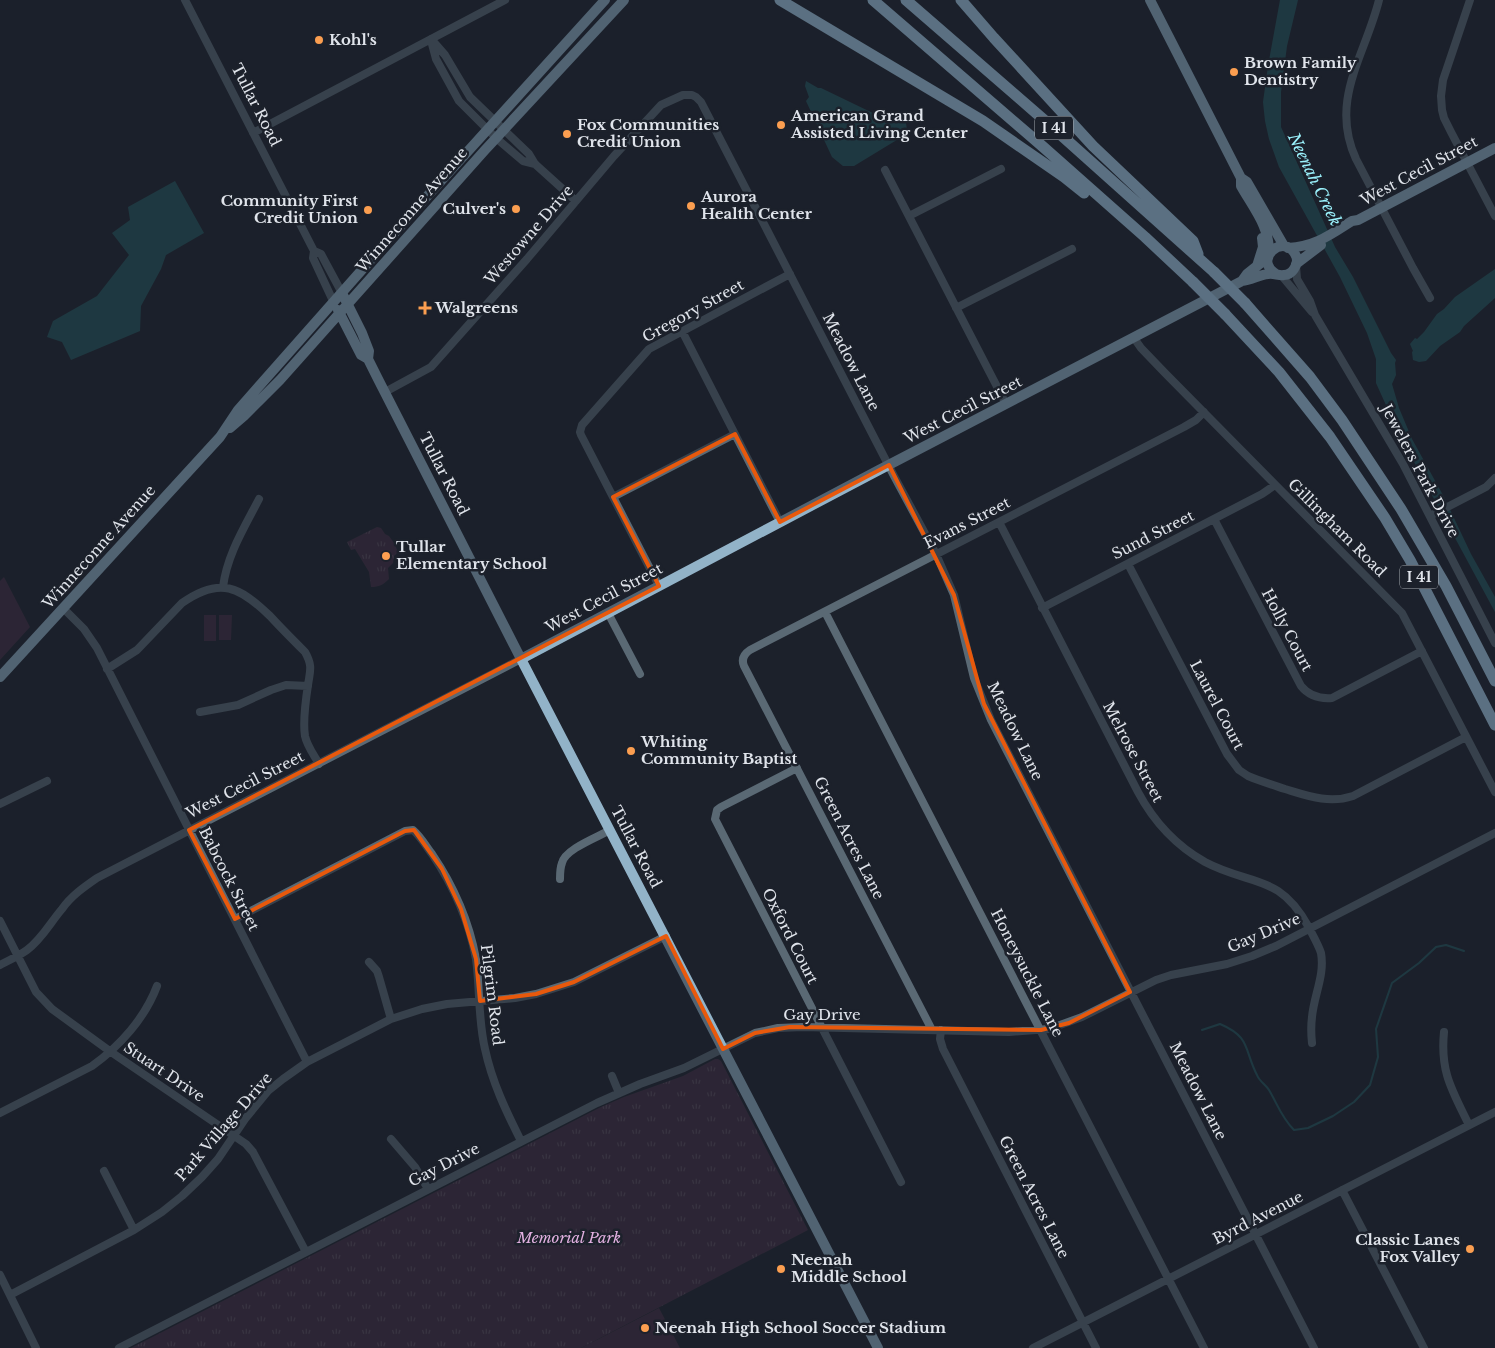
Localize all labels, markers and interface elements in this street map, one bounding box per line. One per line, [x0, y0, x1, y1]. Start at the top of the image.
place label: Kohl's [329, 30, 377, 49]
marker: Kohl's [313, 34, 325, 46]
place label: Brown Family Dentistry [1244, 53, 1357, 89]
street label: Tullar Road [227, 60, 285, 149]
marker: Brown Family Dentistry [1228, 66, 1240, 78]
place label: American Grand Assisted Living Center [790, 106, 968, 142]
place label: Fox Communities Credit Union [577, 115, 719, 151]
road number: I 41 [1035, 116, 1073, 140]
marker: American Grand Assisted Living Center [775, 119, 787, 131]
marker: Fox Communities Credit Union [561, 128, 573, 140]
water label: Neenah Creek [1283, 128, 1346, 229]
street label: West Cecil Street [1356, 132, 1481, 210]
street label: Winneconne Avenue [351, 143, 471, 277]
street label: Westowne Drive [479, 181, 577, 289]
place label: Aurora Health Center [700, 187, 813, 223]
place label: Community First Credit Union [221, 191, 358, 227]
place label: Culver's [443, 199, 506, 218]
marker: Aurora Health Center [685, 200, 697, 212]
marker: Culver's [510, 203, 522, 215]
marker: Community First Credit Union [362, 204, 374, 216]
street label: Gregory Street [639, 275, 747, 346]
place label: Walgreens [434, 298, 518, 317]
marker: Walgreens [419, 302, 431, 314]
street label: Meadow Lane [819, 310, 884, 414]
street label: West Cecil Street [900, 371, 1025, 448]
street label: Jewelers Park Drive [1376, 399, 1464, 541]
street label: Tullar Road [415, 429, 473, 518]
street label: Gillingham Road [1284, 475, 1390, 581]
street label: Winneconne Avenue [37, 481, 159, 613]
street label: Evans Street [920, 492, 1013, 552]
street label: Sund Street [1109, 506, 1197, 563]
place label: Tullar Elementary School [396, 537, 548, 573]
marker: Tullar Elementary School [380, 550, 392, 562]
street label: West Cecil Street [541, 559, 666, 637]
road number: I 41 [1400, 566, 1438, 588]
street label: Holly Court [1258, 585, 1317, 675]
street label: Laurel Court [1186, 657, 1249, 753]
street label: Meadow Lane [983, 678, 1048, 783]
street label: Melrose Street [1099, 698, 1168, 806]
place label: Whiting Community Baptist [640, 732, 797, 768]
marker: Whiting Community Baptist [625, 745, 637, 757]
street label: West Cecil Street [182, 746, 307, 823]
street label: Green Acres Lane [810, 773, 889, 902]
street label: Tullar Road [607, 802, 666, 891]
street label: Babcock Street [195, 824, 264, 934]
street label: Oxford Court [758, 885, 823, 987]
street label: Honeysuckle Lane [987, 905, 1068, 1040]
street label: Gay Drive [1224, 909, 1303, 956]
street label: Pilgrim Road [477, 943, 508, 1047]
street label: Gay Drive [783, 1005, 861, 1024]
street label: Stuart Drive [120, 1038, 208, 1106]
street label: Meadow Lane [1166, 1039, 1231, 1143]
street label: Park Village Drive [171, 1068, 276, 1185]
street label: Green Acres Lane [995, 1132, 1074, 1261]
street label: Gay Drive [405, 1139, 483, 1191]
street label: Byrd Avenue [1209, 1187, 1306, 1248]
park label: Memorial Park [516, 1228, 621, 1247]
place label: Classic Lanes Fox Valley [1355, 1230, 1460, 1266]
marker: Classic Lanes Fox Valley [1464, 1243, 1476, 1255]
place label: Neenah Middle School [791, 1250, 907, 1286]
marker: Neenah Middle School [775, 1263, 787, 1275]
place label: Neenah High School Soccer Stadium [655, 1318, 947, 1337]
marker: Neenah High School Soccer Stadium [639, 1322, 651, 1334]

